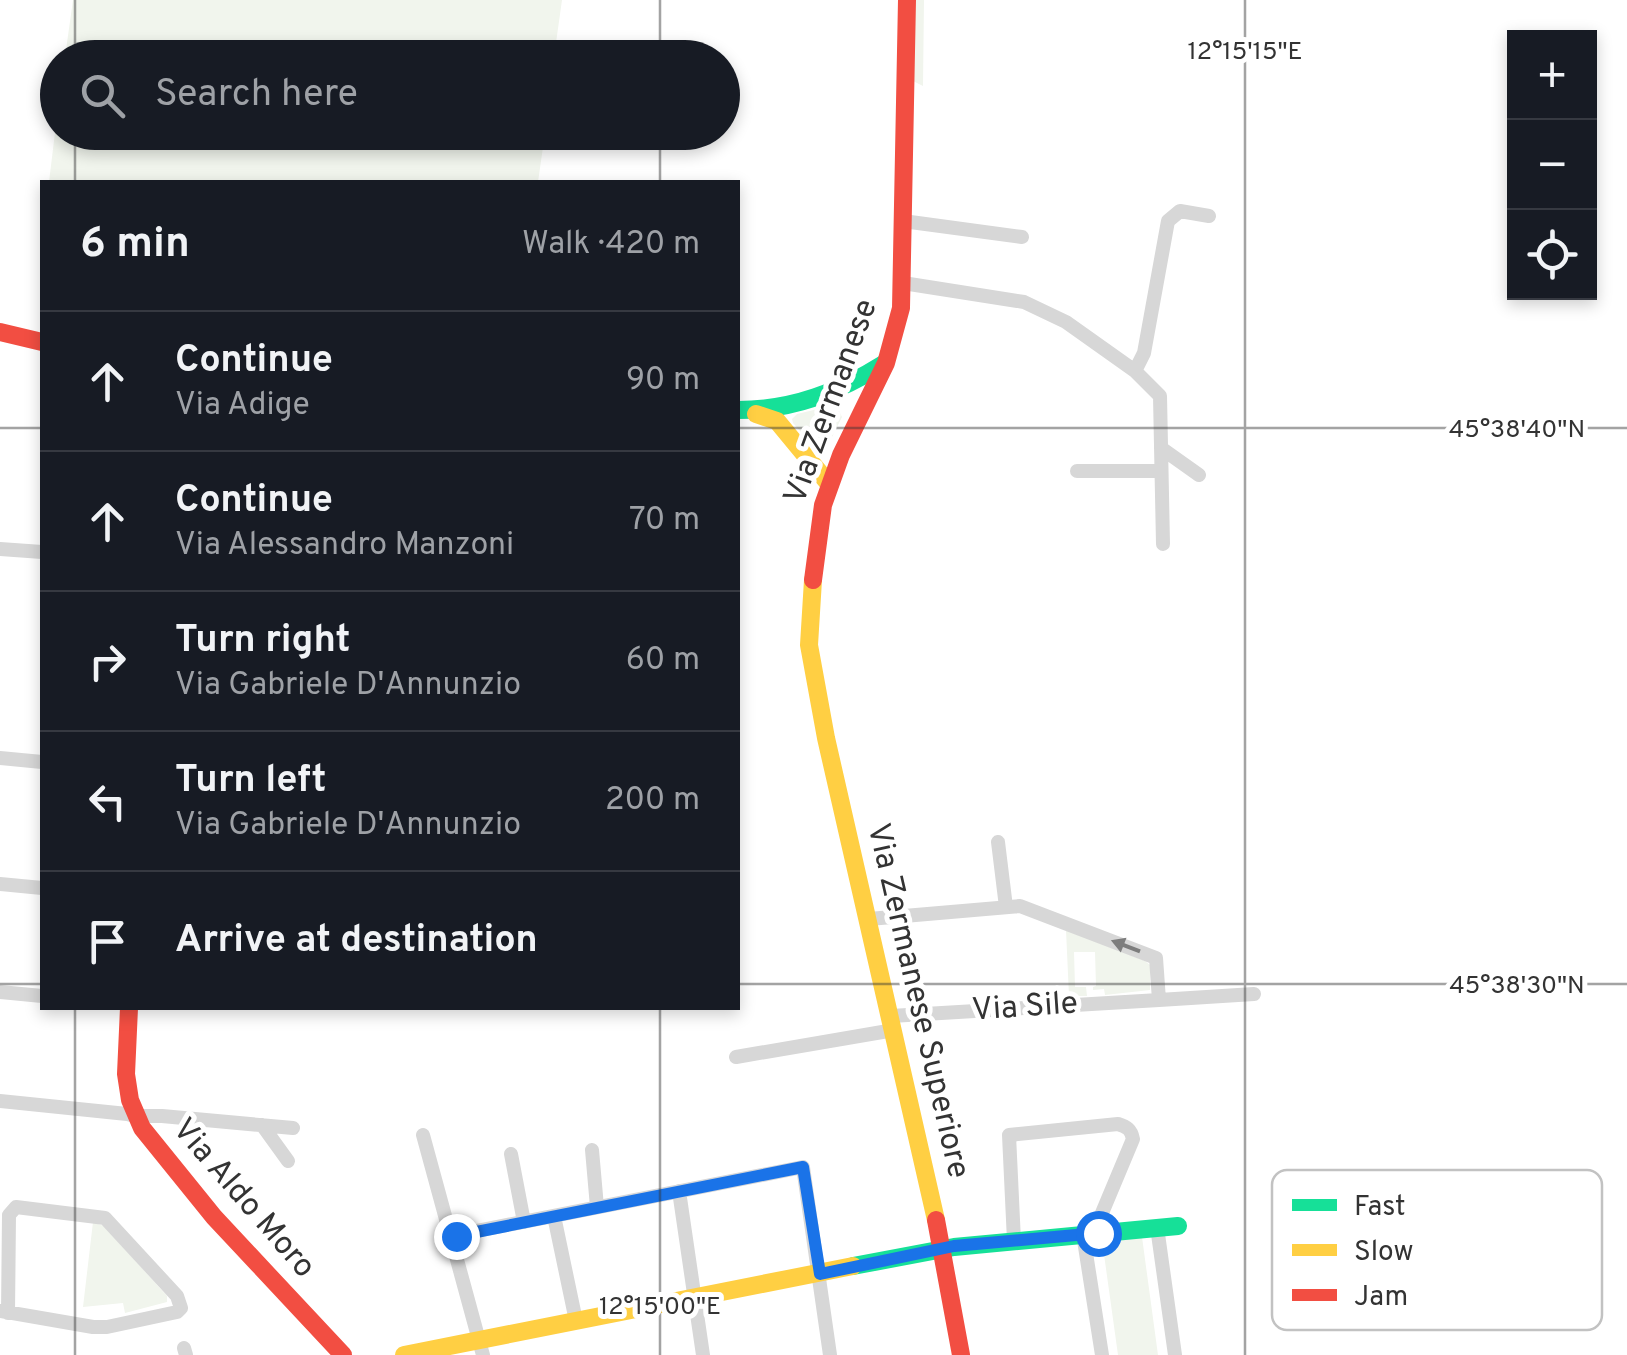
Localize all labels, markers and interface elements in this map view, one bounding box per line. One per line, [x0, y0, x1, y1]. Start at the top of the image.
map controls [1507, 30, 1597, 300]
button: + [1507, 30, 1597, 120]
text: 12°15'15"E [1188, 37, 1302, 69]
search box [40, 40, 740, 150]
icon: search [75, 68, 130, 123]
text: Search here [155, 71, 358, 120]
button: − [1507, 120, 1597, 210]
button: locate [1507, 210, 1597, 300]
text: 6 min [80, 219, 190, 272]
text: Walk · 420 m [522, 225, 700, 265]
street label: Via Zermanese [776, 294, 888, 510]
text: Continue [175, 337, 333, 386]
icon: ahead [80, 354, 135, 409]
text: 90 m [626, 361, 700, 401]
text: Via Adige [175, 386, 310, 426]
text: 45°38'40"N [1449, 415, 1585, 447]
text: Continue [175, 477, 333, 526]
icon: ahead [80, 494, 135, 549]
text: 70 m [629, 501, 700, 541]
text: Via Alessandro Manzoni [175, 526, 514, 566]
text: Turn right [175, 617, 350, 666]
icon: right [80, 634, 135, 689]
text: 60 m [626, 641, 700, 681]
text: Via Gabriele D'Annunzio [175, 666, 521, 706]
text: Turn left [175, 757, 327, 806]
icon: left [80, 774, 135, 829]
text: 200 m [605, 781, 700, 821]
text: Via Gabriele D'Annunzio [175, 806, 521, 846]
street label: Via Zermanese Superiore [857, 820, 977, 1182]
icon: arrive [80, 914, 135, 969]
text: Arrive at destination [175, 917, 538, 966]
one-way arrow [1111, 938, 1141, 954]
text: 45°38'30"N [1449, 971, 1585, 1003]
street label: Via Sile [971, 984, 1079, 1032]
street label: Via Aldo Moro [163, 1111, 323, 1287]
legend [1272, 1170, 1602, 1330]
text: Fast [1354, 1190, 1406, 1226]
route start [1076, 1211, 1122, 1257]
route end [434, 1214, 480, 1260]
text: Slow [1354, 1235, 1413, 1271]
text: Jam [1354, 1280, 1408, 1316]
text: 12°15'00"E [599, 1292, 721, 1324]

